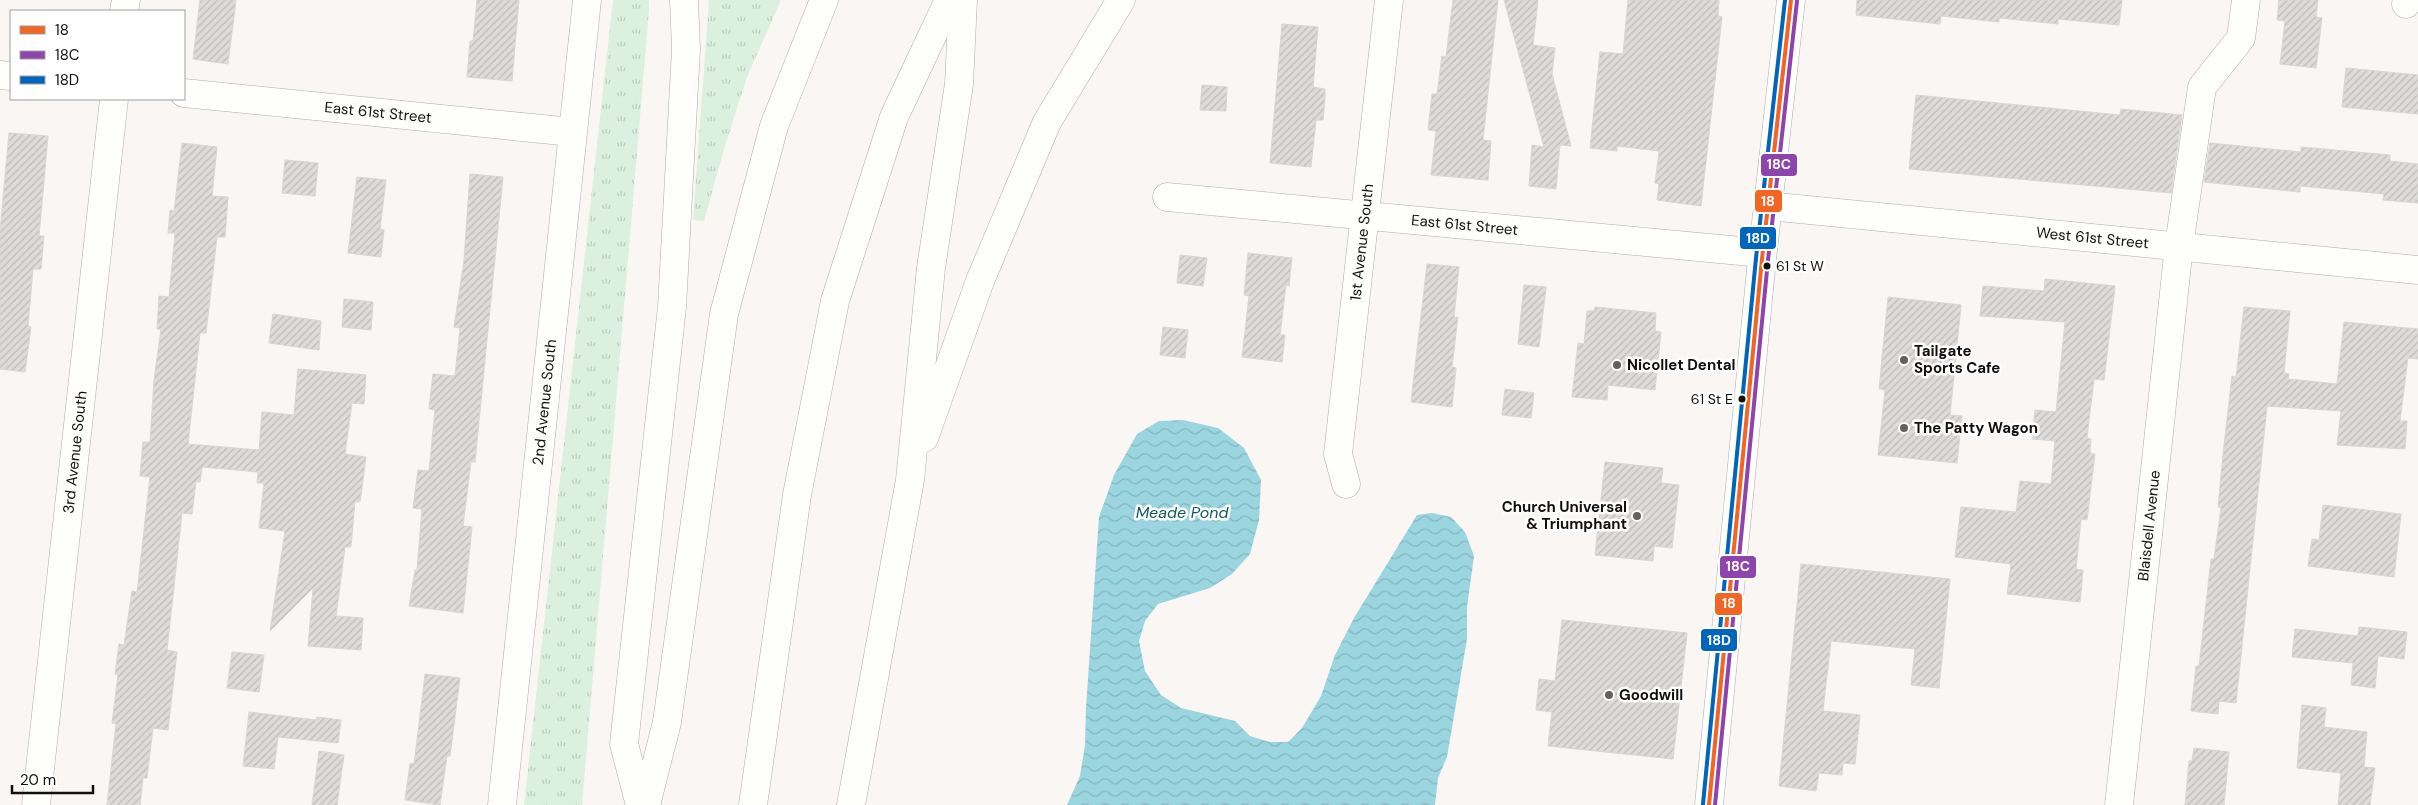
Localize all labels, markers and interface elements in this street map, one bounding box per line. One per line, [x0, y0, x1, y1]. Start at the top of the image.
legend [10, 10, 185, 100]
text: 18 [55, 20, 69, 40]
text: 18C [55, 45, 80, 65]
text: 18D [55, 70, 79, 90]
street label: East 61st Street [324, 97, 433, 128]
line badge: 18C [1760, 153, 1798, 177]
text: 18C [1767, 155, 1791, 173]
street label: 1st Avenue South [1345, 183, 1378, 302]
line badge: 18 [1754, 189, 1783, 213]
text: 18 [1761, 192, 1775, 210]
street label: East 61st Street [1410, 210, 1519, 240]
street label: West 61st Street [2035, 222, 2150, 253]
line badge: 18D [1739, 226, 1777, 250]
text: 18D [1746, 229, 1770, 247]
place label: 61 St W [1776, 257, 1824, 275]
marker: 61 St W [1762, 261, 1772, 271]
street label: 2nd Avenue South [528, 338, 561, 466]
place label: Tailgate Sports Cafe [1914, 341, 2000, 378]
marker: Tailgate Sports Cafe [1898, 354, 1910, 366]
place label: Nicollet Dental [1627, 355, 1735, 375]
marker: Nicollet Dental [1611, 359, 1623, 371]
street label: 3rd Avenue South [58, 390, 92, 515]
place label: 61 St E [1691, 390, 1733, 408]
marker: 61 St E [1737, 394, 1747, 404]
place label: The Patty Wagon [1914, 418, 2038, 438]
marker: The Patty Wagon [1898, 422, 1910, 434]
street label: Blaisdell Avenue [2133, 469, 2165, 582]
place label: Church Universal & Triumphant [1502, 497, 1627, 534]
water label: Meade Pond [1136, 502, 1229, 523]
marker: Church Universal & Triumphant [1631, 510, 1643, 522]
line badge: 18C [1719, 555, 1757, 579]
text: 18C [1726, 557, 1750, 575]
line badge: 18 [1714, 592, 1743, 616]
text: 18 [1722, 594, 1736, 612]
line badge: 18D [1700, 628, 1738, 652]
text: 18D [1707, 631, 1731, 649]
place label: Goodwill [1619, 685, 1683, 705]
marker: Goodwill [1603, 689, 1615, 701]
scale bar [12, 762, 94, 794]
text: 20 m [20, 770, 56, 790]

